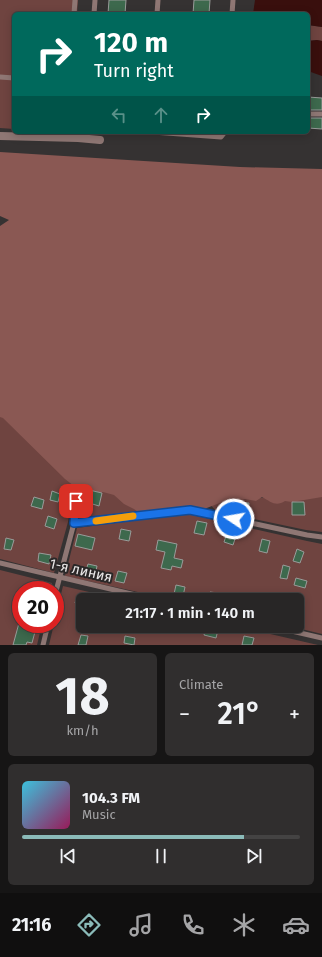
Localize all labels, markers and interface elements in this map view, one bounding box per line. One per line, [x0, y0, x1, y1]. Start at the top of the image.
text: 120 m [94, 26, 168, 59]
icon: right [28, 28, 80, 80]
text: Turn right [94, 60, 174, 82]
icon: left [108, 104, 130, 126]
icon: ahead [150, 104, 172, 126]
icon: right [192, 104, 214, 126]
pin [59, 484, 93, 518]
icon: arrive [65, 490, 87, 512]
position arrow [213, 498, 255, 540]
street label: 1-я линия [48, 555, 114, 586]
speed limit sign: 20 [12, 581, 64, 633]
text: 21:17 · 1 min · 140 m [125, 604, 255, 622]
text: 18 [55, 665, 110, 728]
text: Climate [179, 677, 223, 692]
text: 21° [218, 696, 262, 732]
text: − [179, 701, 190, 728]
text: + [289, 701, 300, 728]
text: km/h [66, 723, 99, 738]
text: 104.3 FM [82, 789, 140, 807]
text: Music [82, 807, 116, 822]
icon: previous [57, 845, 79, 867]
icon: pause [150, 845, 172, 867]
icon: next [243, 845, 265, 867]
icon: directions [75, 911, 103, 939]
icon: music [127, 911, 155, 939]
icon: phone [179, 911, 207, 939]
icon: climate [230, 911, 258, 939]
icon: car [282, 911, 310, 939]
text: 21:16 [12, 914, 51, 936]

